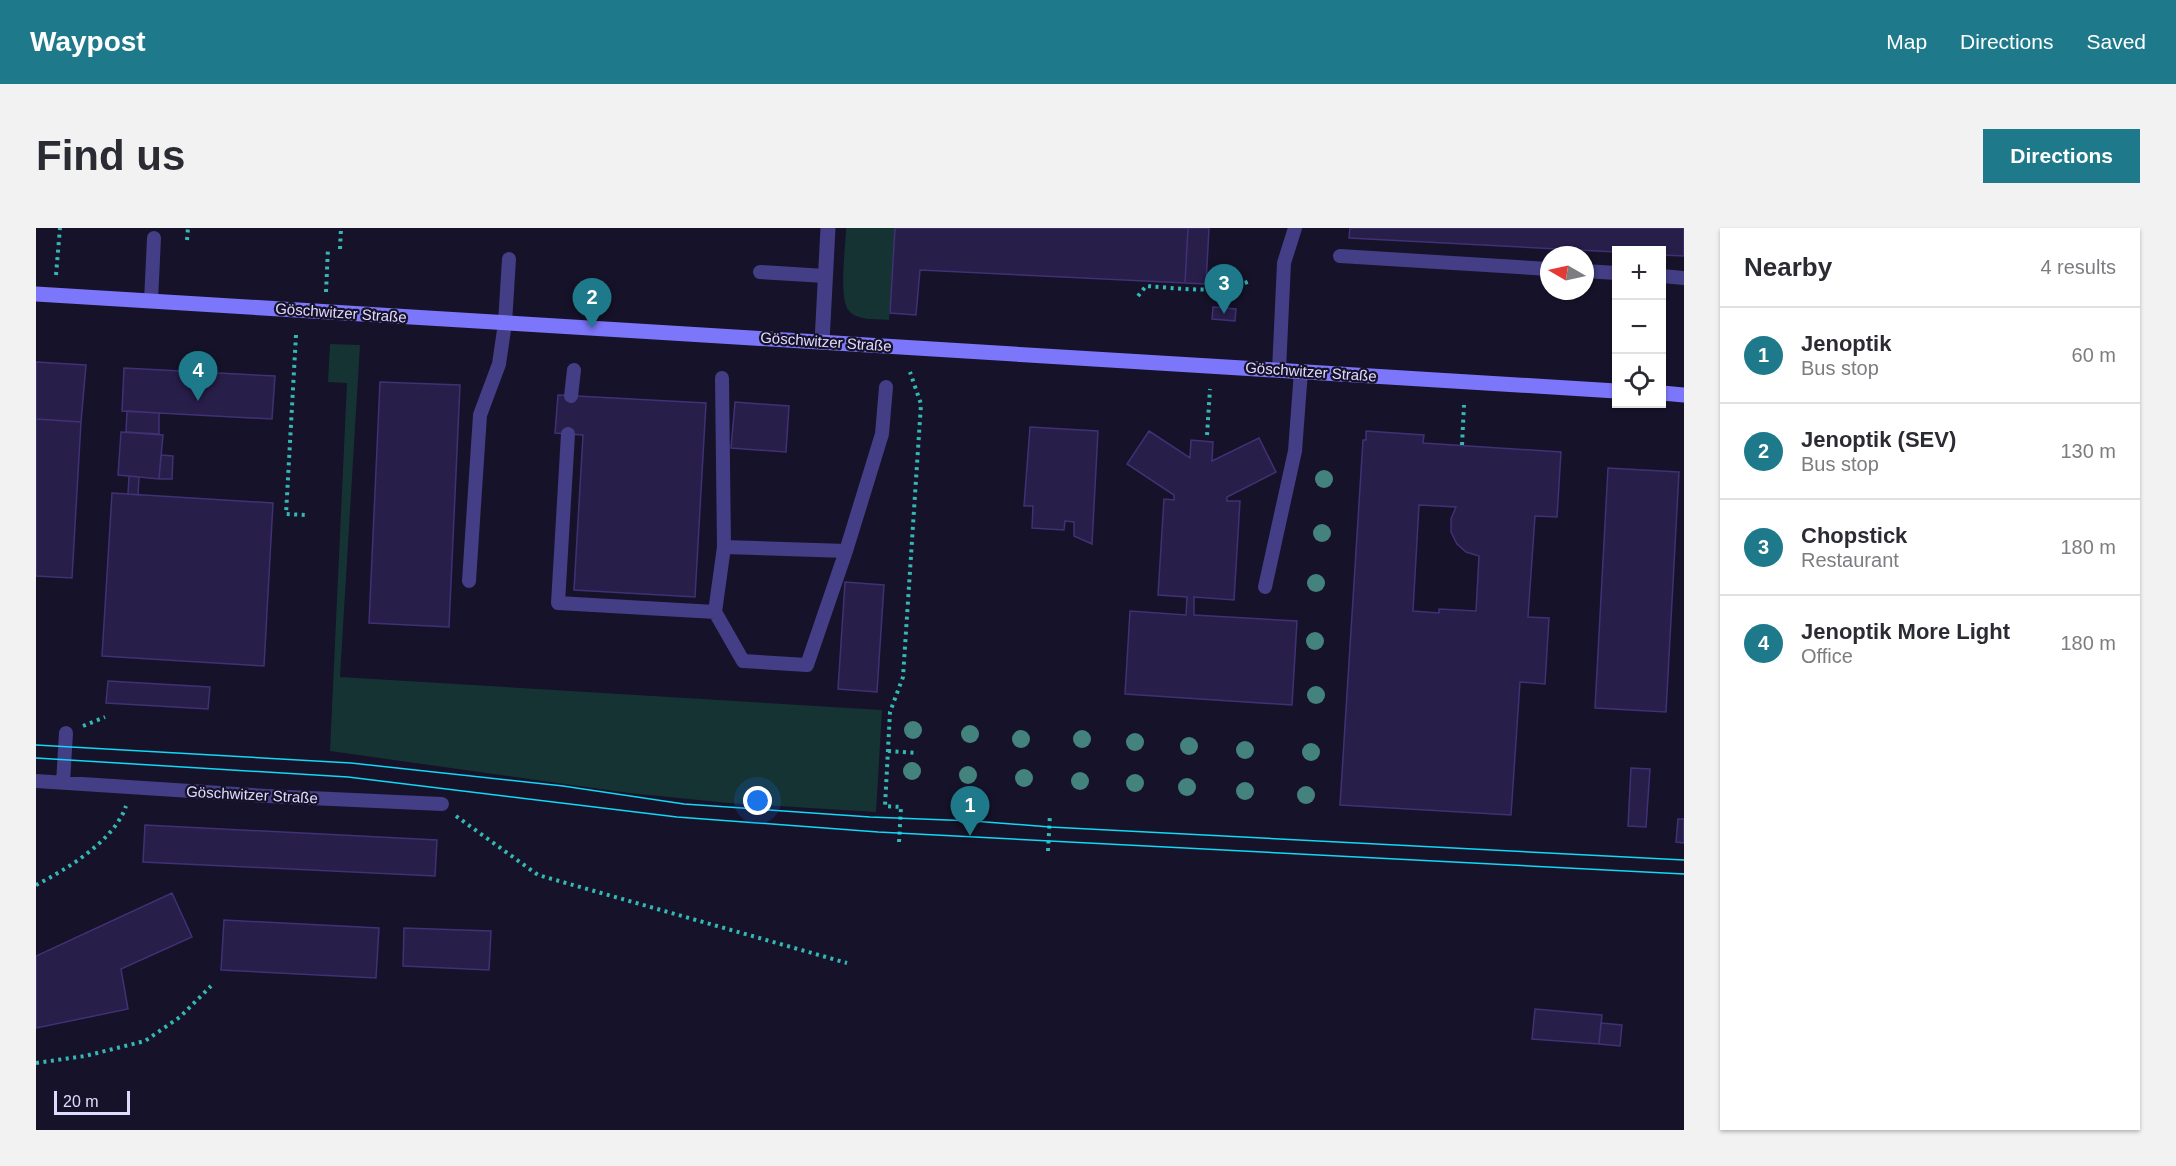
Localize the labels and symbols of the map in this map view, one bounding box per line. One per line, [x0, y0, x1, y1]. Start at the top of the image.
north arrow [1540, 246, 1594, 300]
pin: 3 [1204, 264, 1244, 314]
pin: 2 [572, 279, 612, 328]
street label: Göschwitzer Straße [275, 299, 407, 326]
street label: Göschwitzer Straße [760, 328, 892, 355]
pin: 4 [178, 352, 218, 401]
street label: Göschwitzer Straße [1245, 358, 1377, 385]
street label: Göschwitzer Straße [186, 783, 318, 806]
your location [743, 786, 772, 815]
pin: 1 [950, 786, 990, 836]
scale bar [54, 1088, 130, 1116]

